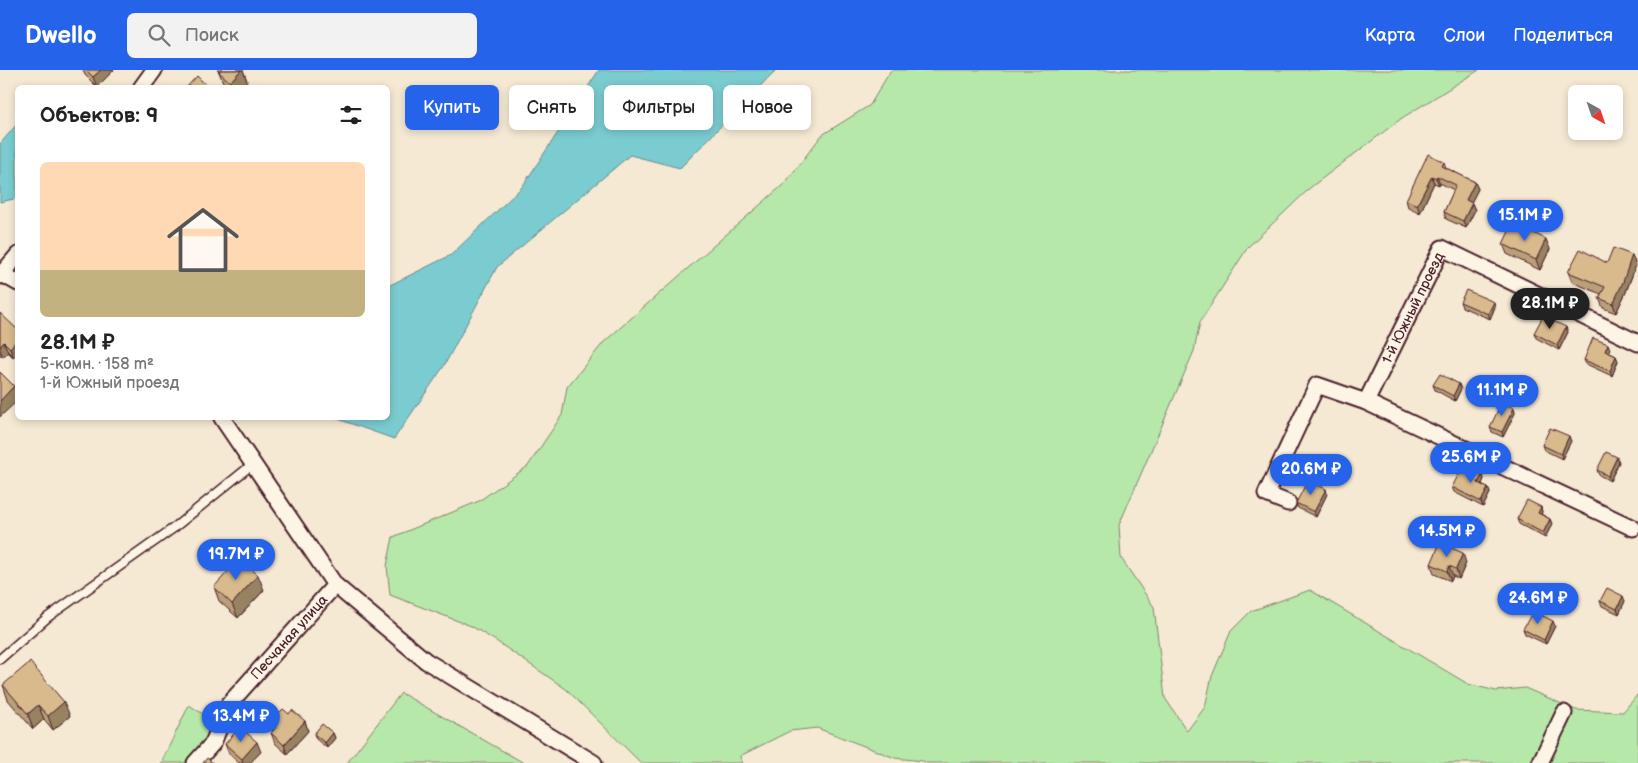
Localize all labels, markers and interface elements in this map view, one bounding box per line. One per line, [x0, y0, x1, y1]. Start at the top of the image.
search box [127, 13, 477, 58]
text: Dwello [25, 21, 97, 50]
icon: search [145, 21, 173, 49]
text: Поиск [185, 24, 239, 47]
text: Карта [1365, 25, 1415, 46]
text: Слои [1443, 25, 1485, 46]
text: Поделиться [1513, 25, 1613, 46]
chip: Купить [405, 85, 499, 130]
chip: Снять [509, 85, 594, 130]
chip: Фильтры [604, 85, 713, 130]
chip: Новое [723, 85, 811, 130]
north arrow [1568, 85, 1622, 140]
map controls [1568, 85, 1623, 140]
icon: filters [337, 101, 365, 129]
text: Объектов: 9 [40, 103, 158, 128]
icon: home [158, 195, 248, 285]
pin: 15.1M ₽ [1479, 200, 1571, 242]
text: 15.1M ₽ [1498, 206, 1552, 225]
street label: 1-й Южный проезд [1378, 249, 1448, 367]
pin: 28.1M ₽ [1504, 288, 1596, 330]
text: 28.1M ₽ [1522, 294, 1578, 313]
text: 28.1M ₽ [40, 330, 115, 355]
text: 5-комн. · 158 m² [40, 355, 154, 374]
text: 1-й Южный проезд [40, 374, 179, 393]
pin: 11.1M ₽ [1456, 374, 1548, 417]
text: 11.1M ₽ [1476, 381, 1528, 400]
pin: 25.6M ₽ [1425, 442, 1517, 484]
text: 25.6M ₽ [1441, 448, 1501, 467]
pin: 20.6M ₽ [1265, 454, 1357, 496]
text: 20.6M ₽ [1281, 460, 1341, 479]
pin: 14.5M ₽ [1401, 516, 1493, 558]
text: 14.5M ₽ [1419, 522, 1475, 541]
pin: 19.7M ₽ [190, 538, 282, 581]
text: 19.7M ₽ [208, 545, 264, 564]
pin: 24.6M ₽ [1492, 582, 1584, 625]
text: 24.6M ₽ [1508, 589, 1568, 608]
street label: Песчаная улица [247, 591, 332, 683]
pin: 13.4M ₽ [195, 700, 287, 743]
text: 13.4M ₽ [213, 707, 269, 726]

